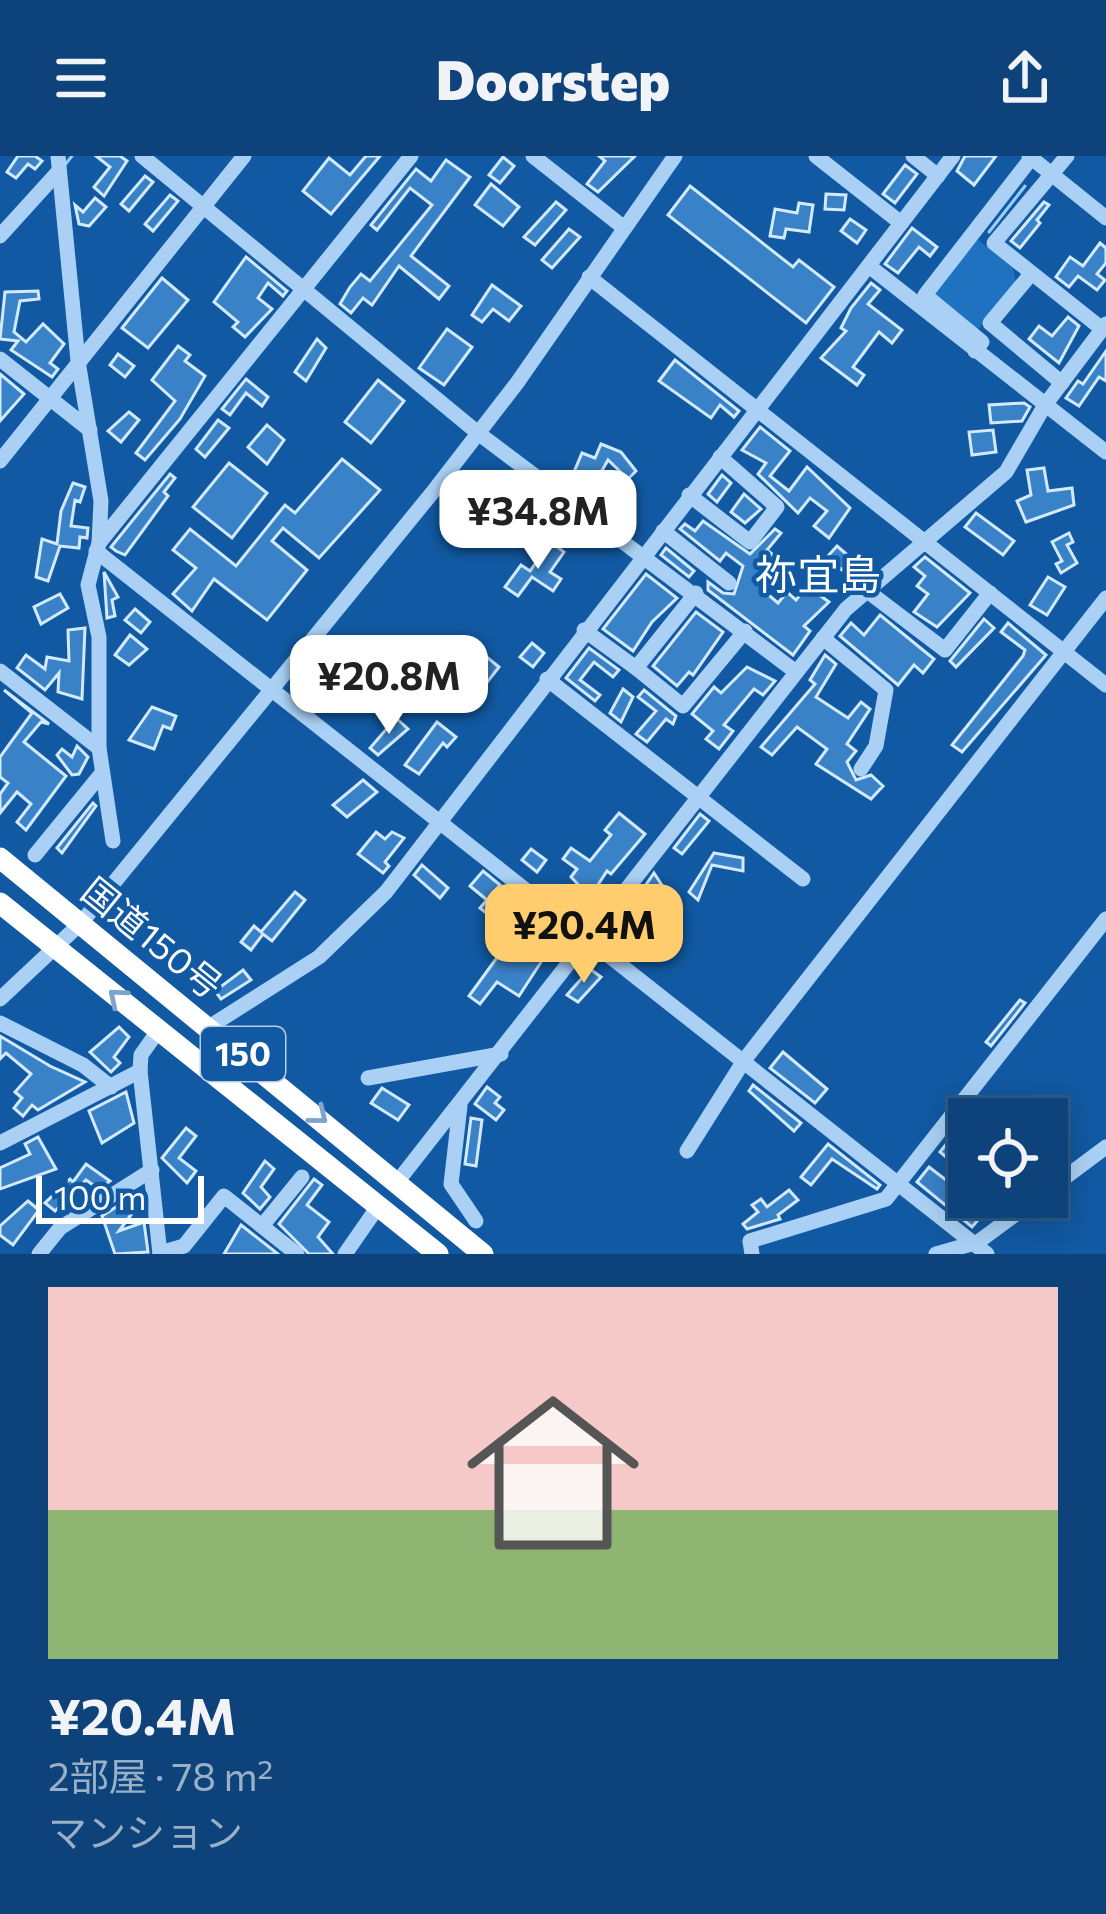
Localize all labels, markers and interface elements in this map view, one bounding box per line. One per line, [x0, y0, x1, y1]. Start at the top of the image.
icon: menu [48, 45, 114, 111]
text: Doorstep [436, 45, 670, 111]
icon: share [992, 45, 1058, 111]
pin: ¥34.8M [440, 470, 636, 572]
text: ¥34.8M [466, 485, 610, 533]
district label: 祢宜島 [755, 547, 881, 599]
pin: ¥20.8M [291, 635, 487, 737]
text: ¥20.8M [317, 650, 461, 698]
street label: 国道150号 [74, 867, 232, 1006]
pin: ¥20.4M [486, 884, 682, 986]
text: ¥20.4M [512, 899, 656, 947]
one-way arrow [109, 990, 131, 1012]
road number: 150 [201, 1027, 285, 1081]
map controls [948, 1098, 1068, 1218]
button: locate [948, 1098, 1068, 1218]
one-way arrow [306, 1102, 328, 1124]
scale bar [36, 1170, 204, 1223]
text: 100 m [54, 1176, 146, 1217]
icon: home [445, 1365, 661, 1581]
text: ¥20.4M [48, 1683, 236, 1746]
text: 2部屋 · 78 m² [48, 1751, 273, 1799]
text: マンション [48, 1807, 243, 1855]

